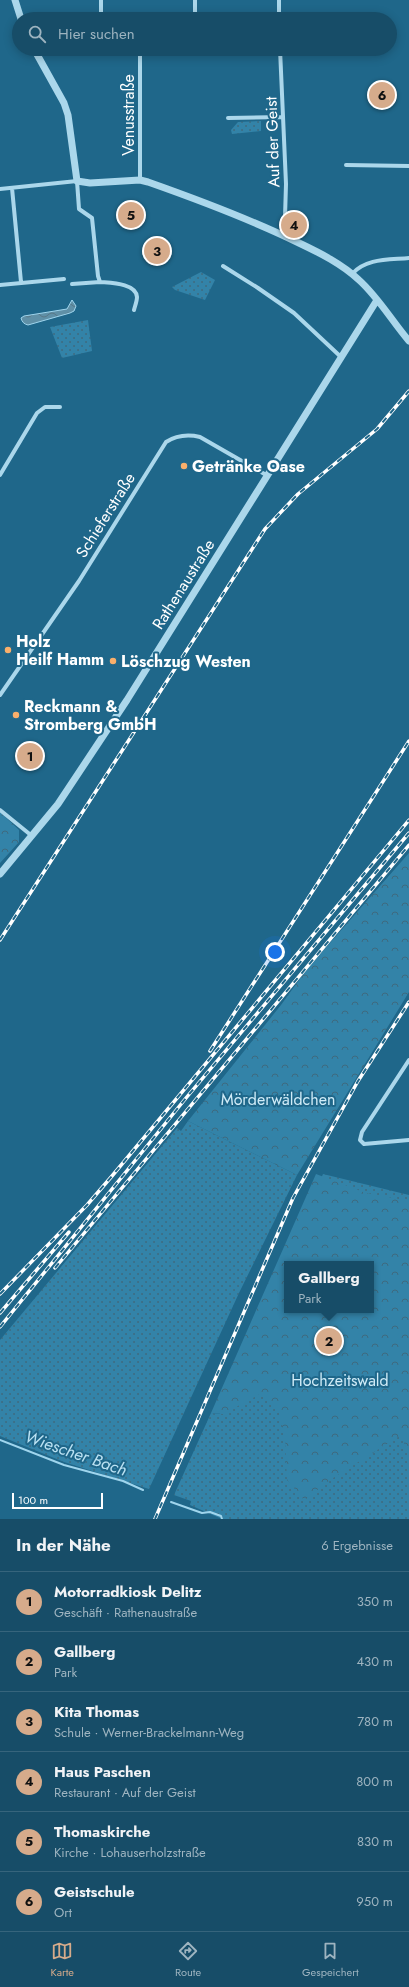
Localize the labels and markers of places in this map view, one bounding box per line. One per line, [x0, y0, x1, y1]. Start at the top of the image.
pin: 6 [369, 80, 395, 110]
pin: 5 [118, 200, 144, 230]
pin: 4 [281, 210, 307, 240]
pin: 3 [144, 236, 170, 266]
place label: Getränke Oase [192, 455, 305, 478]
marker: Getränke Oase [179, 461, 189, 471]
place label: Holz Heilf Hamm [16, 630, 104, 671]
marker: Holz Heilf Hamm [3, 645, 13, 655]
place label: Löschzug Westen [121, 650, 251, 673]
marker: Löschzug Westen [108, 656, 118, 666]
place label: Reckmann & Stromberg GmbH [24, 695, 157, 736]
marker: Reckmann & Stromberg GmbH [11, 710, 21, 720]
pin: 1 [17, 741, 43, 771]
pin: 2 [316, 1326, 342, 1356]

